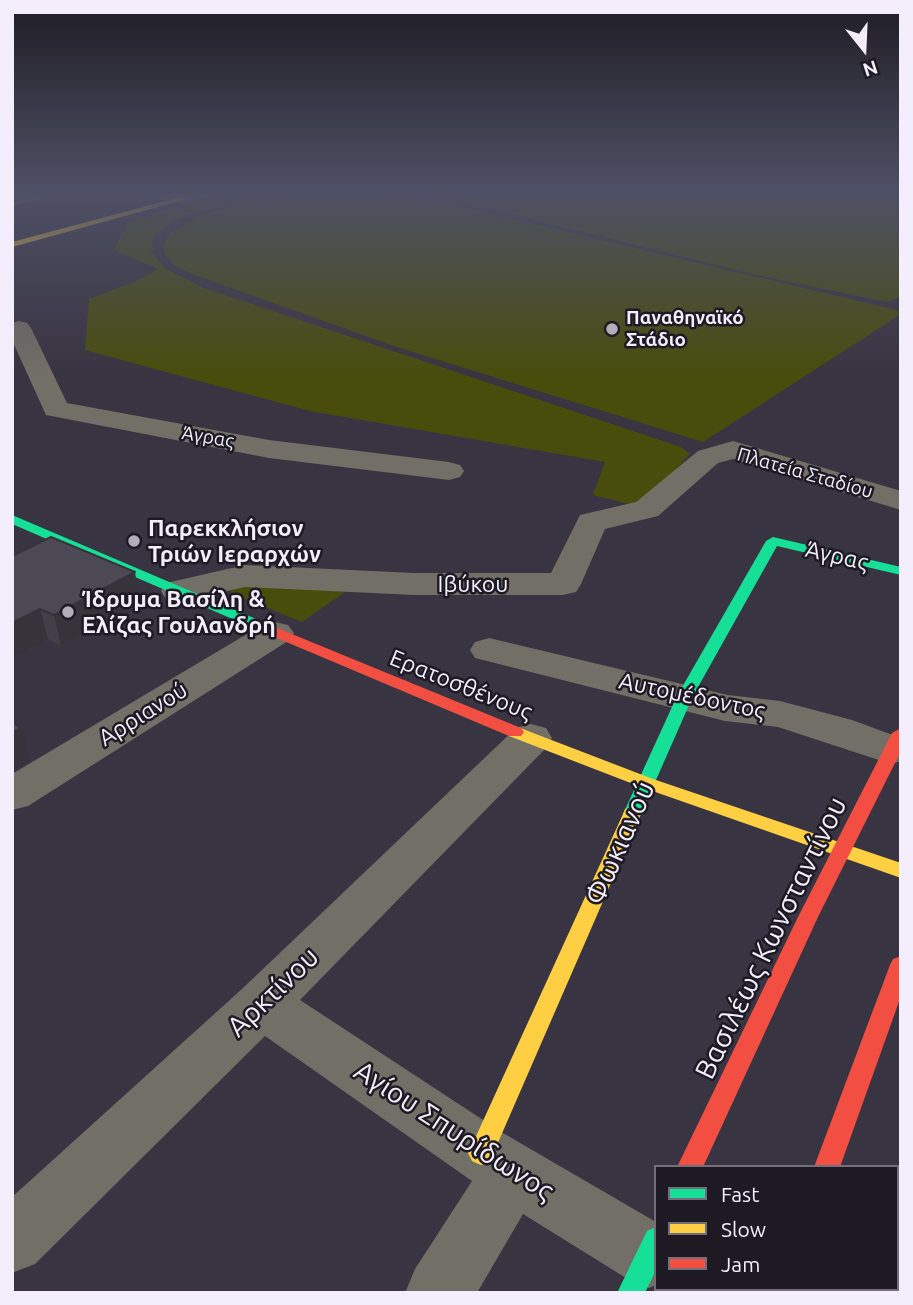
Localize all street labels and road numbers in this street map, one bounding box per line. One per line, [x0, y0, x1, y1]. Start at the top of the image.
street label: Άγρας [180, 421, 236, 453]
street label: Πλατεία Σταδίου [735, 443, 875, 503]
street label: Άγρας [803, 535, 871, 577]
street label: Ιβύκου [438, 570, 508, 598]
street label: Ερατοσθένους [386, 644, 536, 726]
street label: Αυτομέδοντος [617, 667, 767, 725]
street label: Αρριανού [93, 676, 193, 752]
street label: Φωκιανού [578, 776, 662, 910]
street label: Βασιλέως Κωνσταντίνου [688, 791, 854, 1085]
street label: Αρκτίνου [220, 940, 326, 1044]
street label: Αγίου Σπυρίδωνος [348, 1054, 560, 1208]

